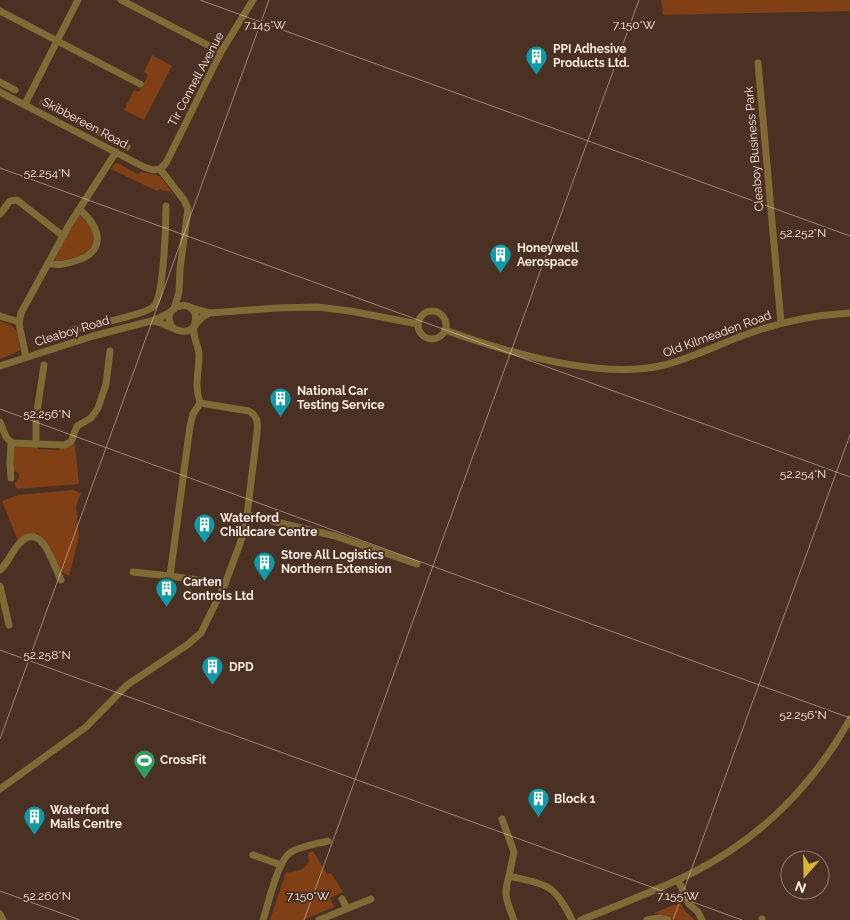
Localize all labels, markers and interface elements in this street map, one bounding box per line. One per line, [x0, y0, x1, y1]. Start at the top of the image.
text: 7.145°W [244, 18, 286, 32]
text: 7.150°W [613, 18, 656, 32]
street label: Tir Connell Avenue [165, 30, 227, 128]
place label: PPI Adhesive Products Ltd. [553, 42, 630, 70]
building icon: PPI Adhesive Products Ltd. [525, 44, 549, 75]
street label: Cleaboy Business Park [742, 85, 766, 212]
street label: Skibbereen Road [40, 95, 130, 151]
text: 52.254°N [24, 166, 70, 180]
text: 52.252°N [780, 226, 826, 240]
place label: Honeywell Aerospace [517, 241, 579, 269]
building icon: Honeywell Aerospace [489, 243, 513, 274]
street label: Old Kilmeaden Road [661, 308, 773, 360]
street label: Cleaboy Road [33, 313, 111, 349]
place label: National Car Testing Service [297, 384, 384, 412]
building icon: National Car Testing Service [269, 386, 293, 417]
text: 52.256°N [23, 407, 71, 421]
text: 52.254°N [780, 467, 826, 481]
place label: Waterford Childcare Centre [220, 511, 317, 539]
building icon: Waterford Childcare Centre [192, 513, 216, 544]
place label: Store All Logistics Northern Extension [281, 548, 392, 576]
building icon: Store All Logistics Northern Extension [253, 550, 277, 581]
place label: Carten Controls Ltd [183, 575, 254, 603]
building icon: Carten Controls Ltd [155, 577, 179, 608]
text: 52.258°N [23, 648, 71, 662]
building icon: DPD [201, 655, 225, 686]
place label: DPD [229, 660, 254, 674]
text: 52.256°N [779, 708, 827, 722]
sports icon: CrossFit [132, 748, 156, 779]
place label: CrossFit [160, 753, 207, 767]
building icon: Block 1 [526, 787, 550, 818]
place label: Block 1 [554, 792, 596, 806]
place label: Waterford Mails Centre [50, 803, 122, 831]
building icon: Waterford Mails Centre [22, 805, 46, 836]
north arrow [780, 850, 830, 900]
text: N [793, 878, 808, 897]
text: 52.260°N [23, 889, 71, 903]
text: 7.150°W [287, 889, 330, 903]
text: 7.155°W [657, 889, 699, 903]

